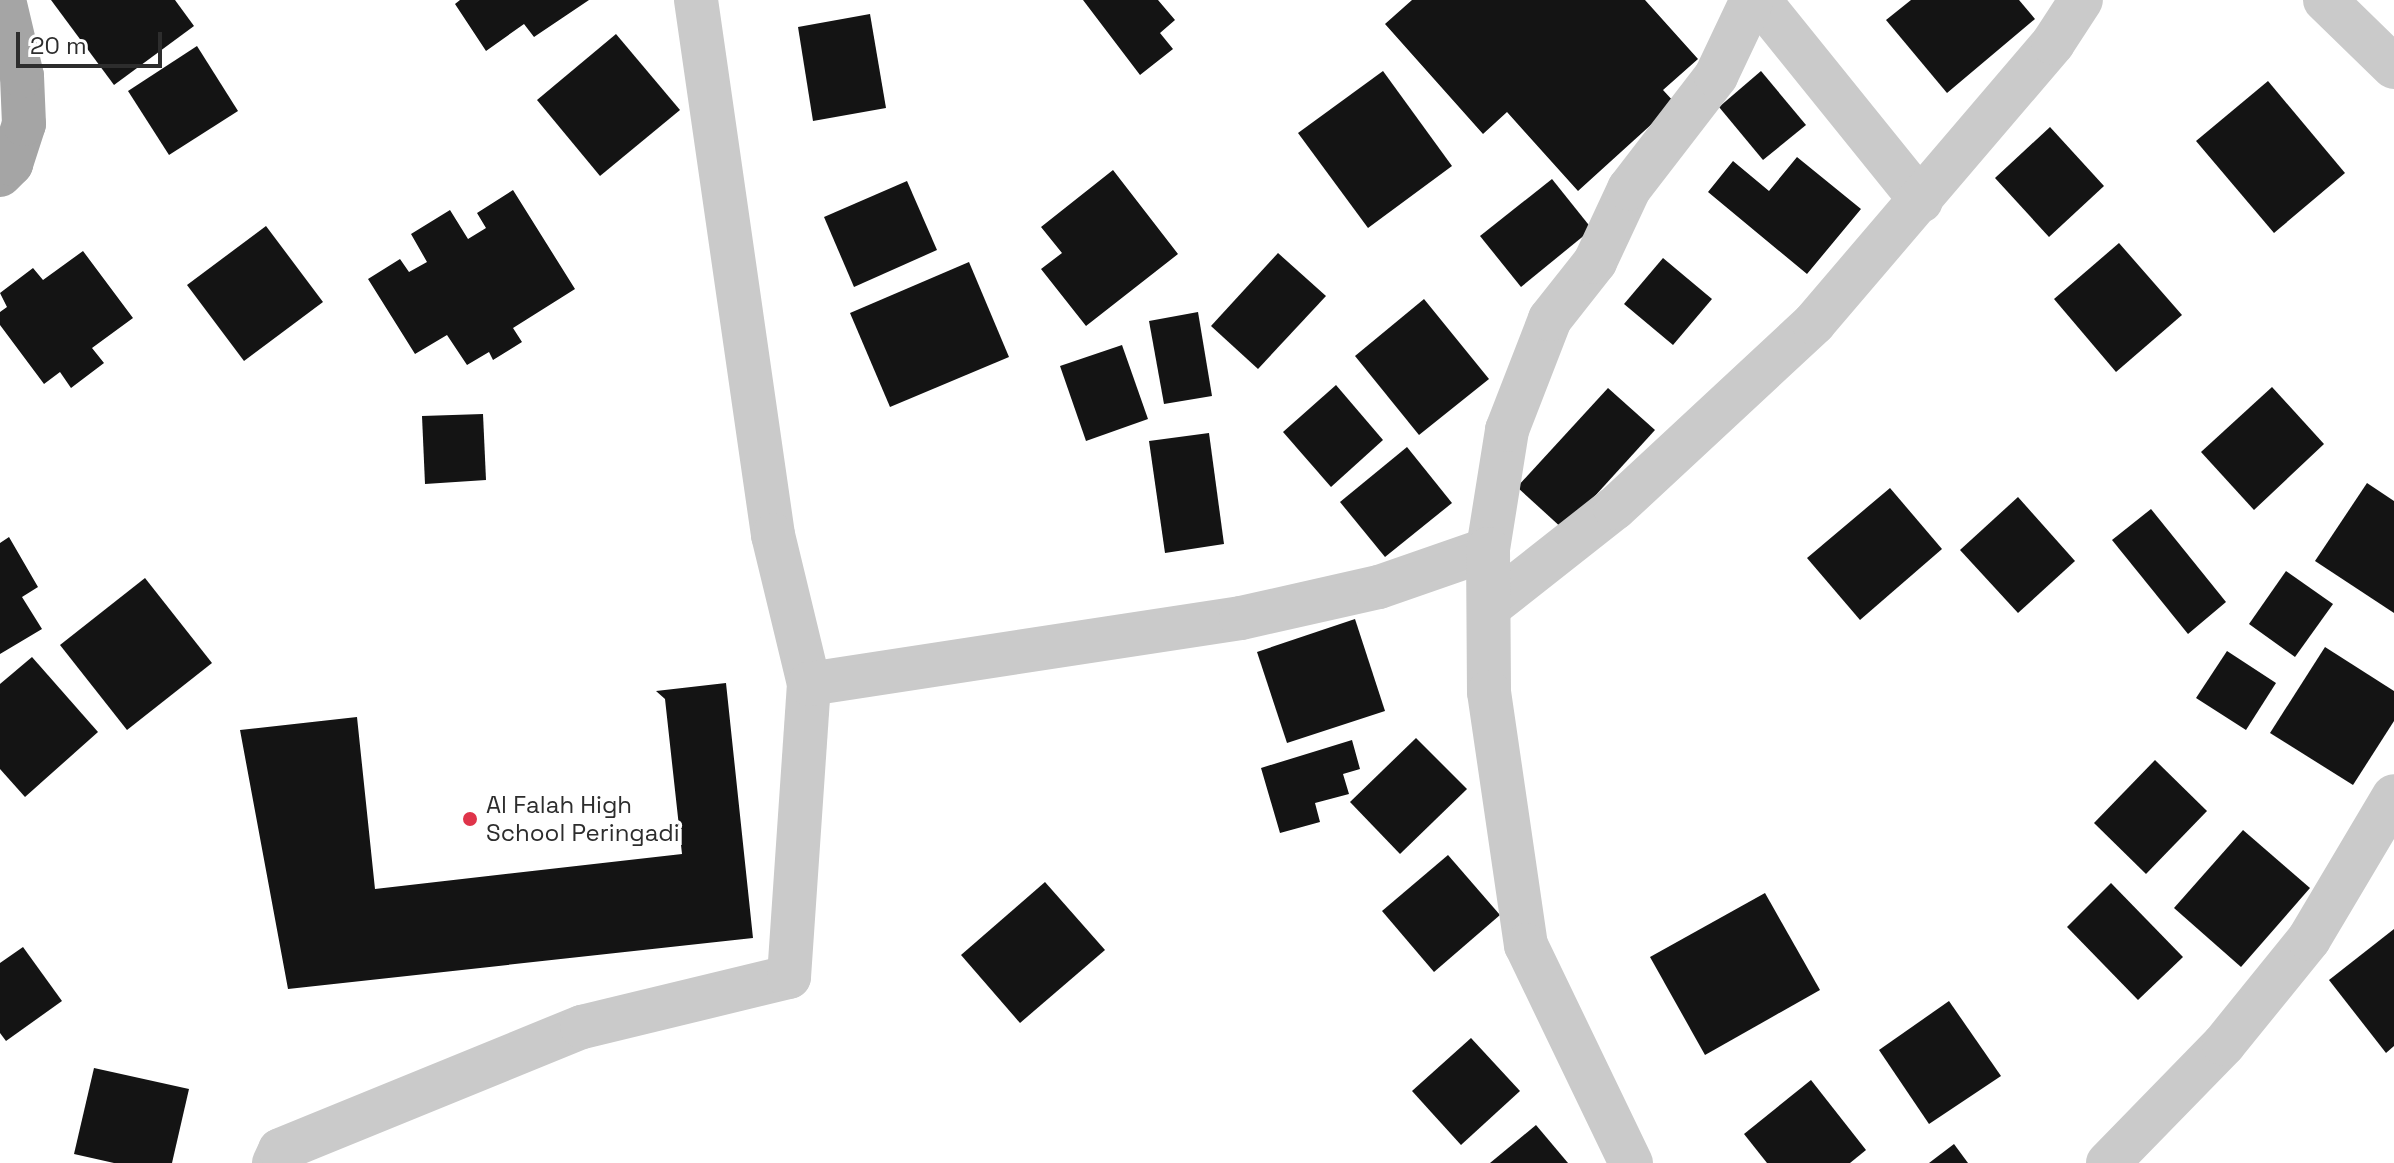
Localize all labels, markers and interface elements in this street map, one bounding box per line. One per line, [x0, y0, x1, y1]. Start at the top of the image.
scale bar [20, 16, 166, 66]
text: 20 m [30, 30, 87, 61]
place label: Al Falah High School Peringadi [486, 791, 680, 847]
marker: Al Falah High School Peringadi [461, 810, 479, 828]

